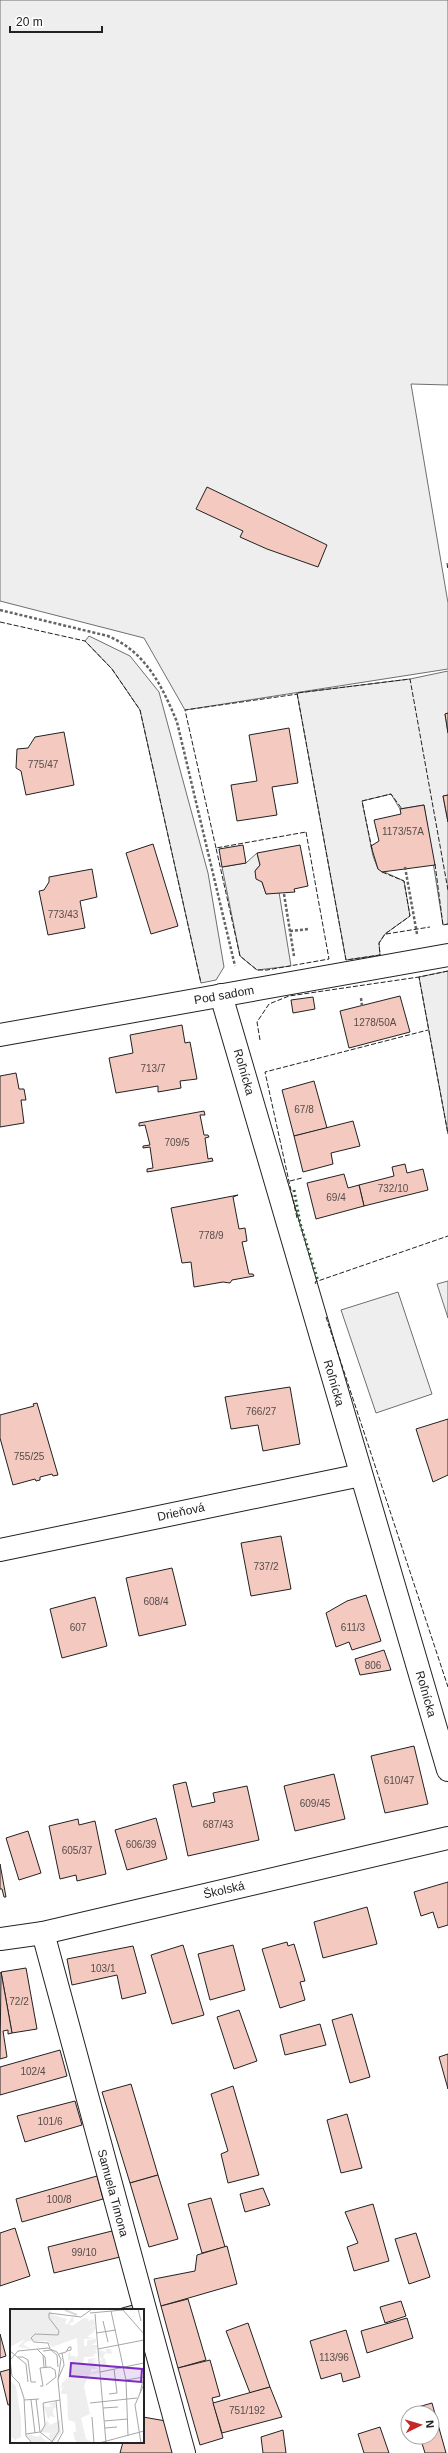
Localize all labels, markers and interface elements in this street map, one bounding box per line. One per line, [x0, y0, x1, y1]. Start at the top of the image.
scale bar [10, 8, 102, 34]
text: 20 m [16, 15, 43, 29]
house number: 775/47 [28, 759, 59, 770]
house number: 1173/57A [382, 826, 424, 837]
house number: 773/43 [48, 909, 79, 920]
street label: Pod sadom [193, 983, 255, 1007]
house number: 1278/50A [354, 1017, 397, 1028]
street label: Roľnícka [231, 1047, 257, 1097]
house number: 713/7 [140, 1063, 166, 1074]
house number: 67/8 [294, 1104, 314, 1115]
house number: 709/5 [164, 1137, 190, 1148]
house number: 732/10 [378, 1183, 409, 1194]
house number: 69/4 [326, 1192, 346, 1203]
house number: 778/9 [198, 1230, 224, 1241]
street label: Roľnícka [321, 1358, 347, 1408]
house number: 766/27 [246, 1406, 277, 1417]
house number: 755/25 [14, 1451, 45, 1462]
street label: Drieňová [156, 1500, 206, 1524]
house number: 737/2 [253, 1561, 279, 1572]
house number: 608/4 [143, 1596, 169, 1607]
house number: 607 [70, 1622, 87, 1633]
house number: 611/3 [341, 1622, 366, 1633]
house number: 806 [365, 1660, 382, 1671]
street label: Roľnícka [413, 1669, 439, 1719]
house number: 610/47 [384, 1775, 415, 1786]
house number: 609/45 [300, 1798, 331, 1809]
house number: 687/43 [203, 1819, 234, 1830]
house number: 606/39 [126, 1839, 157, 1850]
house number: 605/37 [62, 1845, 93, 1856]
street label: Školská [202, 1877, 246, 1902]
house number: 103/1 [90, 1963, 116, 1974]
house number: 72/2 [9, 1996, 29, 2007]
house number: 102/4 [20, 2066, 46, 2077]
house number: 101/6 [37, 2116, 63, 2127]
street label: Samuela Timona [95, 2148, 131, 2239]
house number: 100/8 [46, 2194, 72, 2205]
house number: 99/10 [71, 2247, 97, 2258]
inset map [10, 2309, 144, 2443]
house number: 113/96 [319, 2352, 349, 2363]
house number: 751/192 [229, 2405, 266, 2416]
north arrow [400, 2405, 440, 2445]
text: N [424, 2420, 436, 2429]

